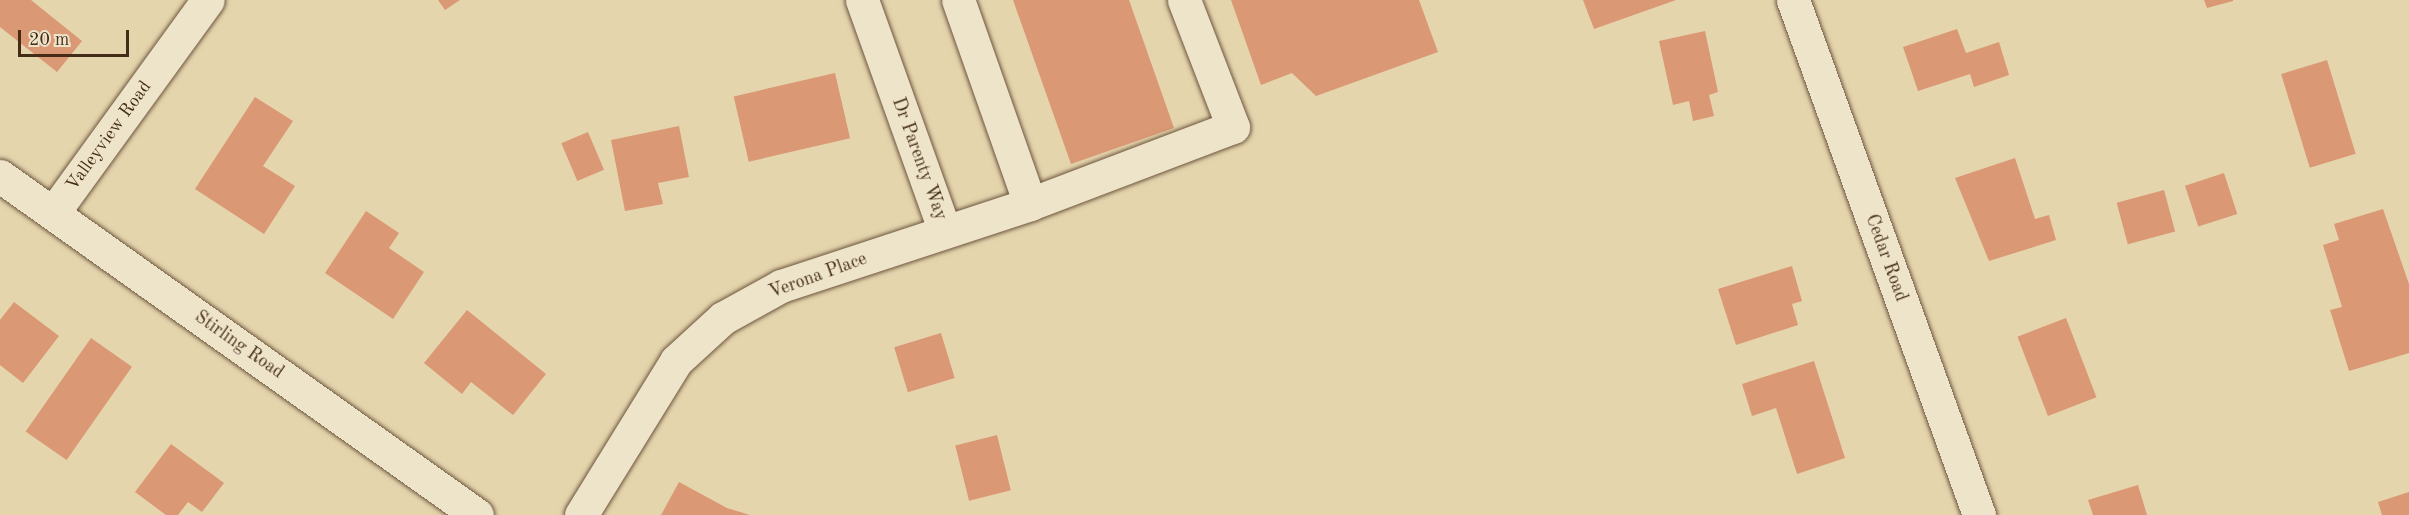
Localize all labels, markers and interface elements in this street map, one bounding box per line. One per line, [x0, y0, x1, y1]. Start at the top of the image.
scale bar [21, 18, 132, 56]
text: 20 m [29, 31, 69, 49]
street label: Valleyview Road [62, 77, 156, 195]
street label: Dr Parenty Way [887, 95, 951, 223]
street label: Cedar Road [1860, 211, 1912, 305]
street label: Verona Place [766, 248, 870, 304]
street label: Stirling Road [190, 306, 288, 384]

